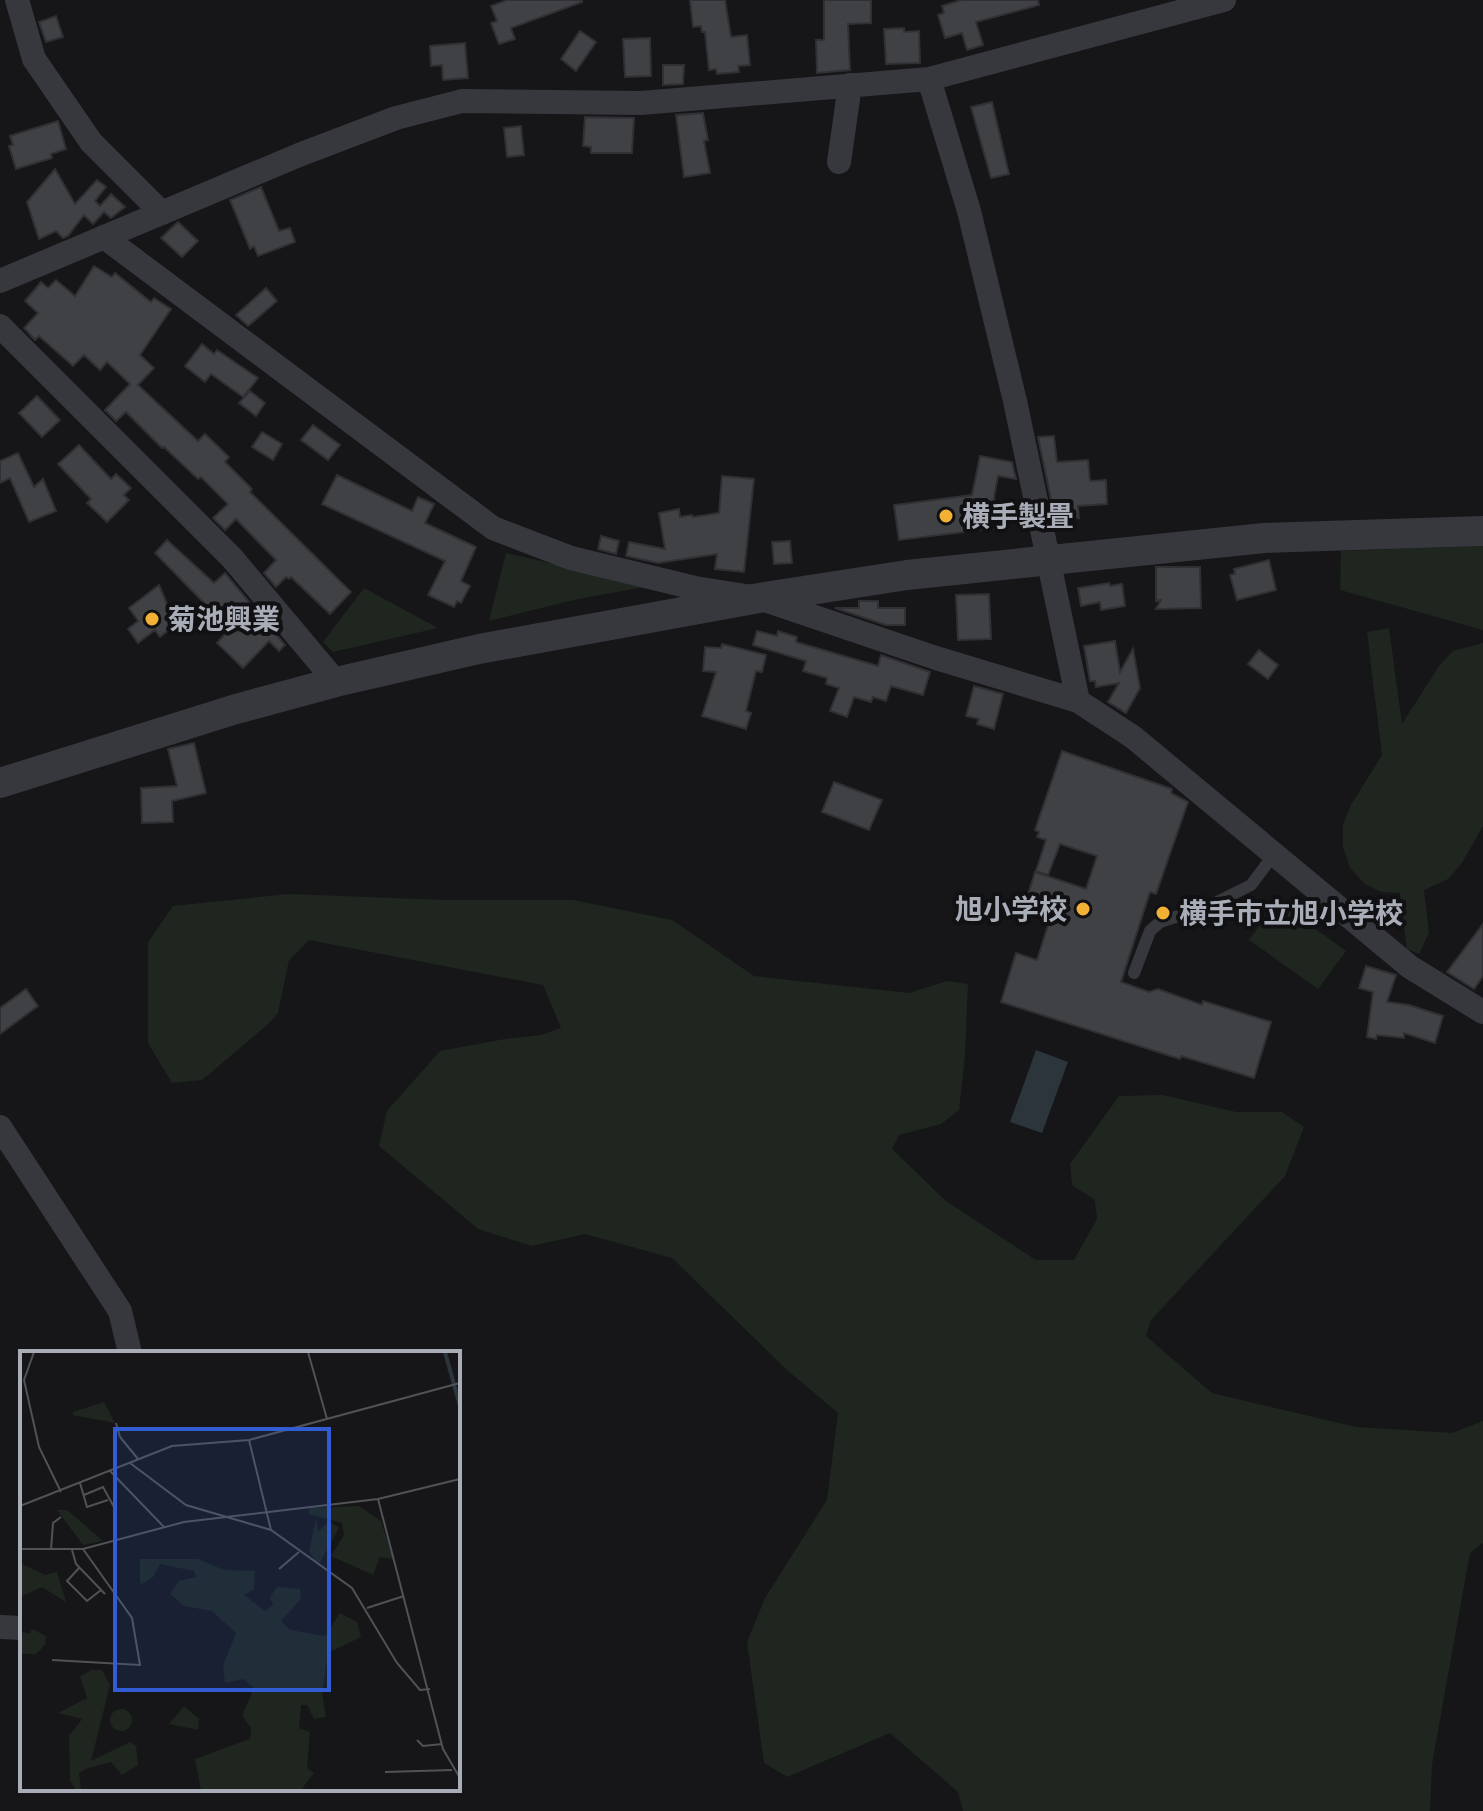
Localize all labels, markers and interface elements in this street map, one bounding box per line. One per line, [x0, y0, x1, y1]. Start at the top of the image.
place label: 横手製畳 [962, 500, 1074, 533]
marker: 横手製畳 [937, 507, 955, 525]
place label: 菊池興業 [168, 603, 280, 636]
marker: 菊池興業 [143, 610, 161, 628]
place label: 旭小学校 [955, 893, 1067, 926]
place label: 横手市立旭小学校 [1179, 897, 1403, 930]
marker: 旭小学校 [1074, 900, 1092, 918]
marker: 横手市立旭小学校 [1154, 904, 1172, 922]
inset map [20, 1351, 460, 1791]

